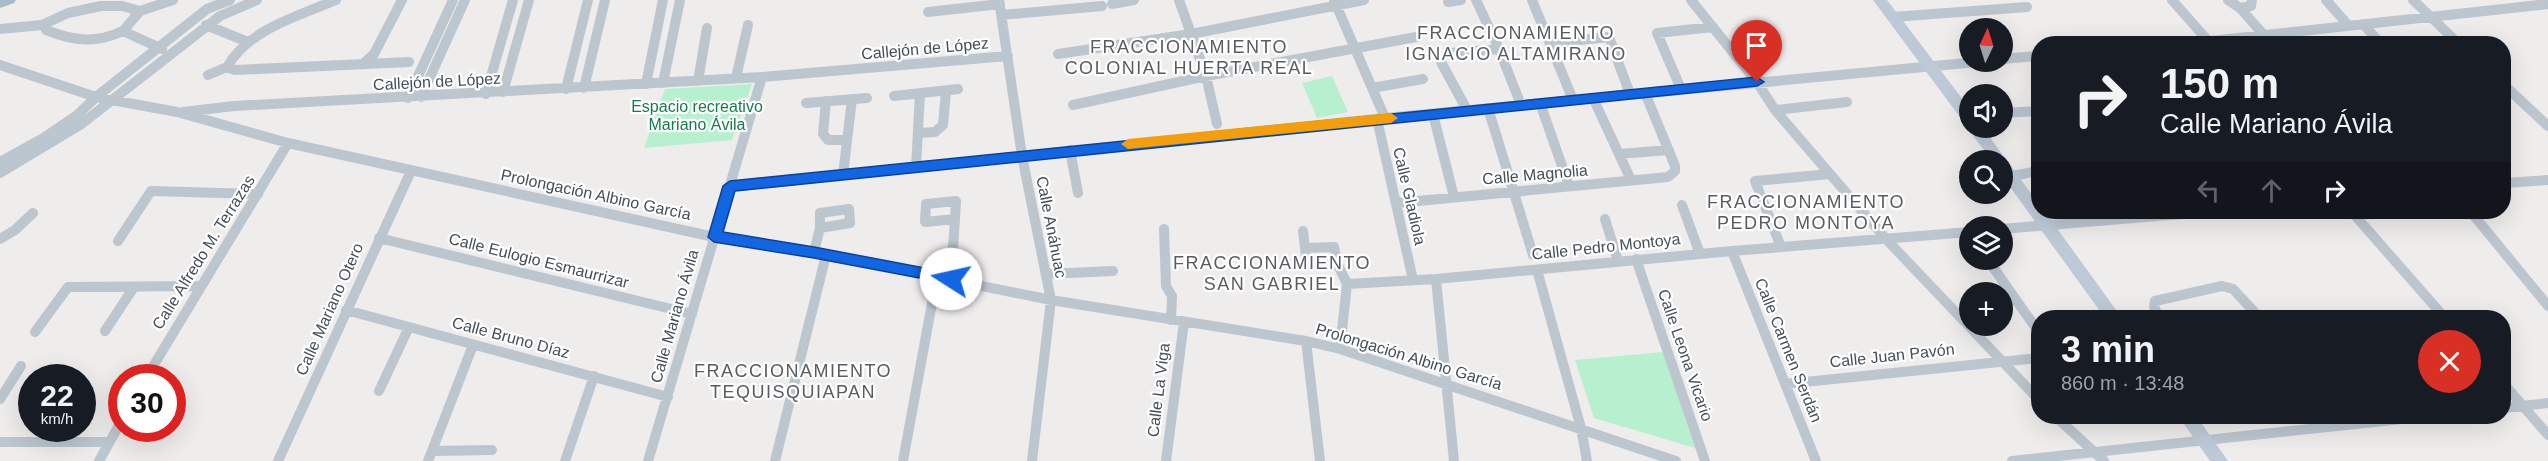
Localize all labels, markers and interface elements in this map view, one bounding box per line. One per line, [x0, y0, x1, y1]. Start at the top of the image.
north arrow [1959, 18, 2013, 72]
map controls [1959, 18, 2013, 336]
pin [1731, 20, 1782, 82]
district label: FRACCIONAMIENTO IGNACIO ALTAMIRANO [1405, 23, 1627, 64]
icon: arrive [1740, 29, 1773, 62]
street label: Callejón de López [860, 34, 990, 63]
district label: FRACCIONAMIENTO COLONIAL HUERTA REAL [1065, 37, 1313, 78]
icon: right [2061, 60, 2139, 138]
text: 150 m [2160, 60, 2279, 107]
street label: Callejón de López [373, 70, 501, 93]
button: sound [1959, 84, 2013, 138]
park label: Espacio recreativo Mariano Ávila [631, 98, 763, 133]
text: Calle Mariano Ávila [2160, 109, 2393, 139]
street label: Calle Gladiola [1390, 146, 1429, 247]
button: search [1959, 150, 2013, 204]
street label: Calle Magnolia [1482, 161, 1589, 188]
street label: Prolongación Albino García [499, 166, 693, 223]
street label: Calle Alfredo M. Terrazas [149, 172, 258, 332]
icon: left [2192, 174, 2225, 207]
icon: ahead [2255, 174, 2288, 207]
icon: right [2318, 174, 2351, 207]
street label: Calle Anáhuac [1033, 175, 1070, 279]
district label: FRACCIONAMIENTO PEDRO MONTOYA [1707, 192, 1905, 233]
button: layers [1959, 216, 2013, 270]
street label: Calle Eulogio Esmaurrizar [447, 230, 631, 291]
street label: Calle Pedro Montoya [1531, 230, 1681, 263]
street label: Calle Mariano Otero [293, 240, 366, 378]
street label: Calle Mariano Ávila [646, 247, 702, 385]
position arrow [919, 247, 983, 311]
district label: FRACCIONAMIENTO SAN GABRIEL [1173, 253, 1371, 294]
street label: Calle Carmen Serdán [1752, 276, 1825, 425]
button: + [1959, 282, 2013, 336]
street label: Calle Leona Vicario [1655, 287, 1716, 423]
street label: Calle Bruno Díaz [450, 314, 571, 361]
street label: Prolongación Albino García [1314, 320, 1504, 393]
text: 3 min [2061, 329, 2155, 370]
button: close [2418, 330, 2481, 393]
street label: Calle Juan Pavón [1829, 340, 1955, 371]
street label: Calle La Viga [1144, 342, 1173, 438]
district label: FRACCIONAMIENTO TEQUISQUIAPAN [694, 361, 892, 402]
speed limit sign: 30 [108, 364, 186, 442]
text: 860 m · 13:48 [2061, 372, 2184, 394]
text: 22 [40, 379, 74, 412]
text: km/h [41, 410, 73, 427]

